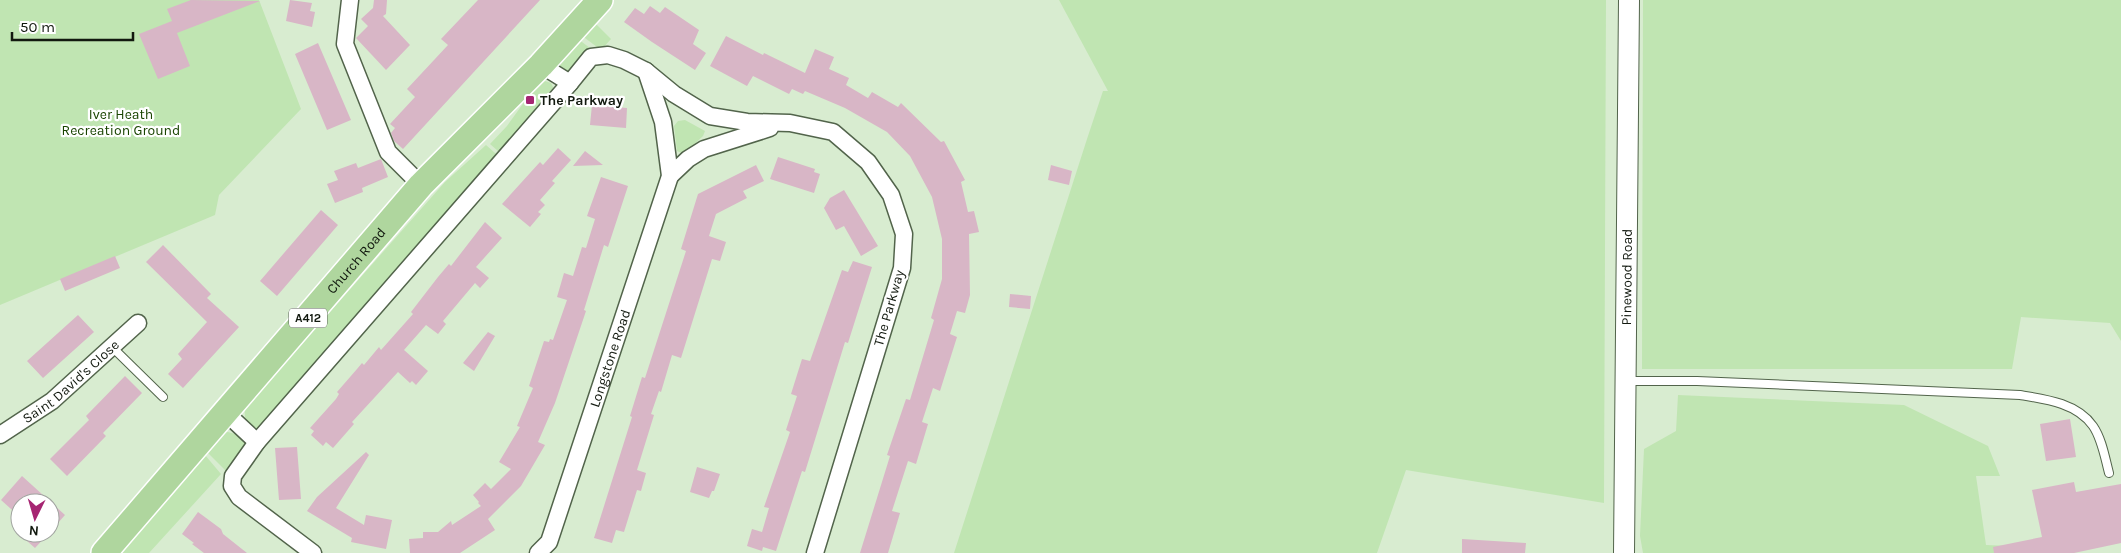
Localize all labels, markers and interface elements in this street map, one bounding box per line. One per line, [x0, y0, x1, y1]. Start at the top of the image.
scale bar [12, 10, 134, 42]
text: 50 m [20, 18, 55, 36]
place label: The Parkway [540, 92, 623, 109]
marker: The Parkway [524, 94, 536, 106]
park label: Iver Heath Recreation Ground [62, 106, 180, 139]
street label: Church Road [323, 224, 389, 297]
street label: Pinewood Road [1618, 228, 1635, 326]
street label: The Parkway [870, 267, 908, 348]
street label: Longstone Road [586, 307, 634, 409]
road number: A412 [289, 308, 327, 328]
street label: Saint David's Close [19, 336, 123, 427]
north arrow [10, 493, 60, 543]
text: N [28, 522, 40, 539]

